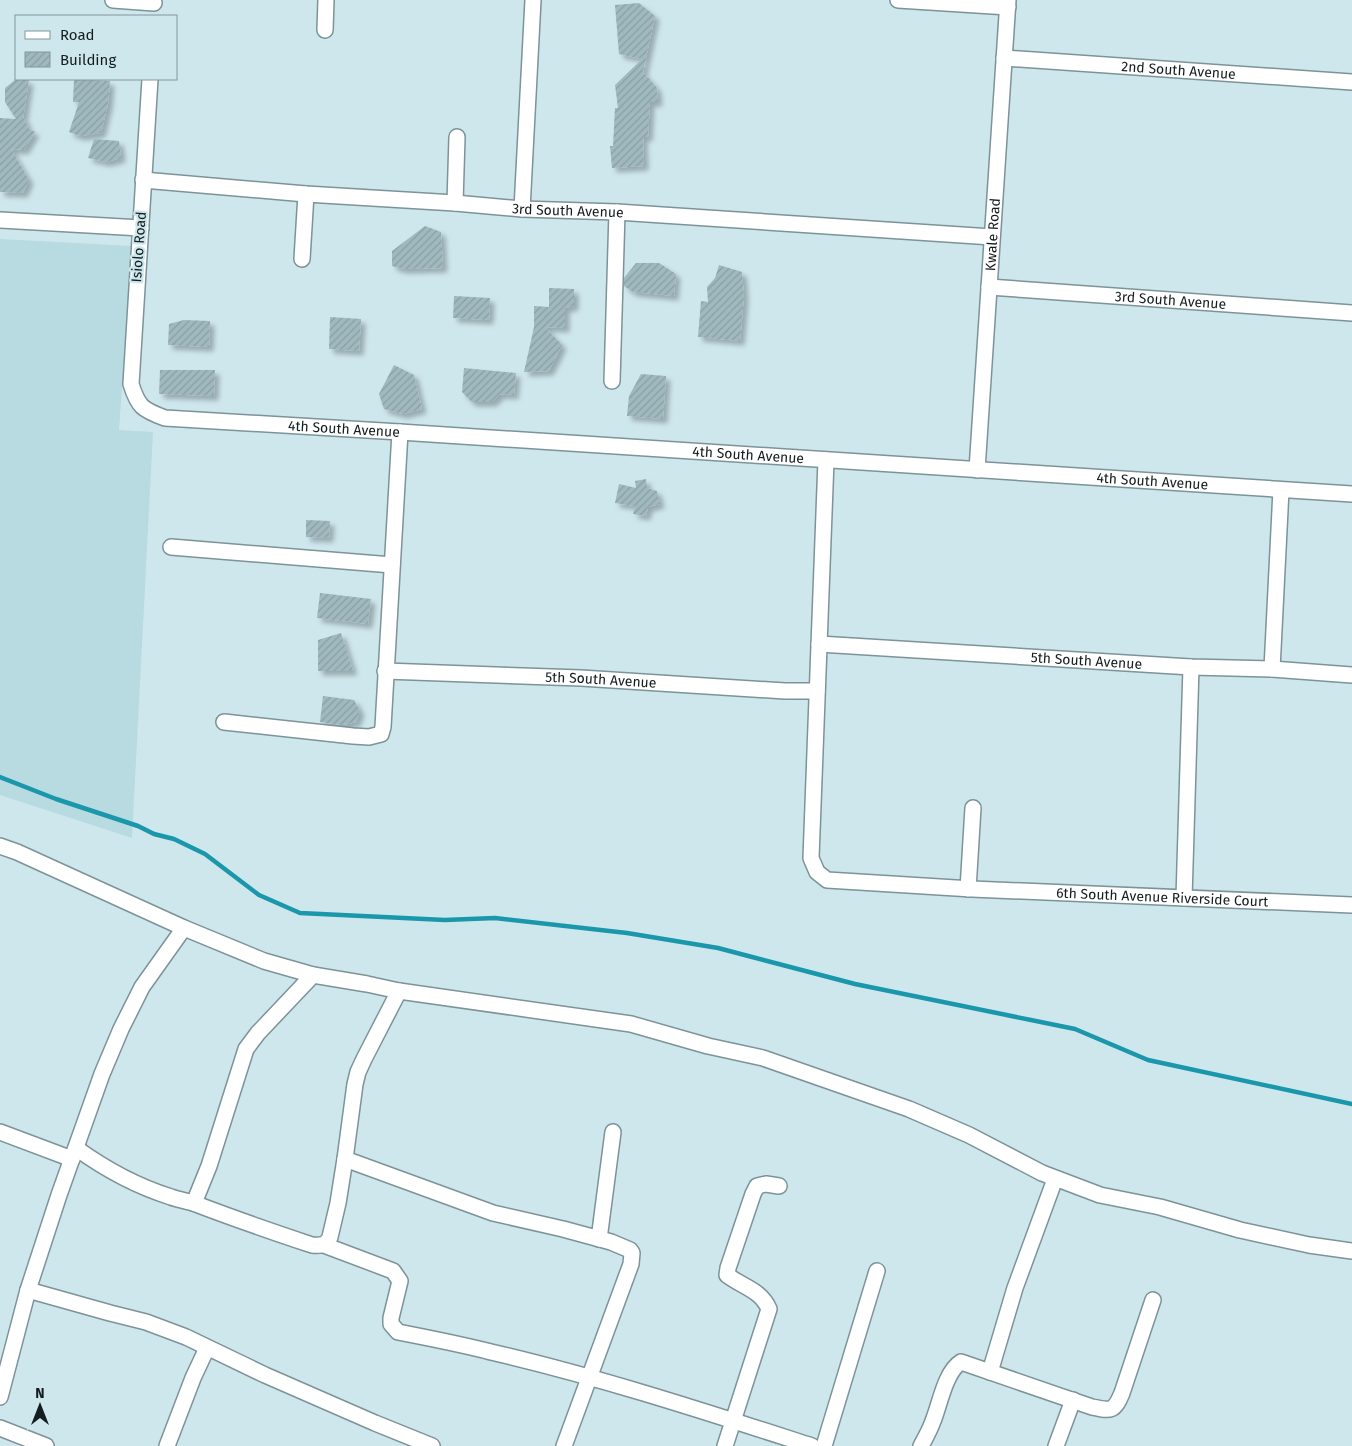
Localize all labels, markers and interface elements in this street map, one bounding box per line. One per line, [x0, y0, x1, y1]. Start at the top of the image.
legend [15, 15, 178, 80]
text: Road [60, 26, 95, 44]
text: Building [60, 51, 116, 69]
street label: 2nd South Avenue [1121, 58, 1236, 82]
street label: Kwale Road [982, 197, 1003, 272]
street label: 3rd South Avenue [511, 200, 624, 221]
street label: Isiolo Road [128, 211, 150, 283]
street label: 3rd South Avenue [1114, 288, 1227, 312]
street label: 4th South Avenue [288, 417, 400, 440]
street label: 4th South Avenue [692, 443, 805, 467]
street label: 4th South Avenue [1096, 469, 1209, 493]
street label: 5th South Avenue [1030, 649, 1143, 672]
street label: 5th South Avenue [545, 668, 657, 691]
street label: 6th South Avenue Riverside Court [1056, 884, 1270, 910]
north arrow [15, 1381, 65, 1431]
text: N [35, 1385, 45, 1402]

